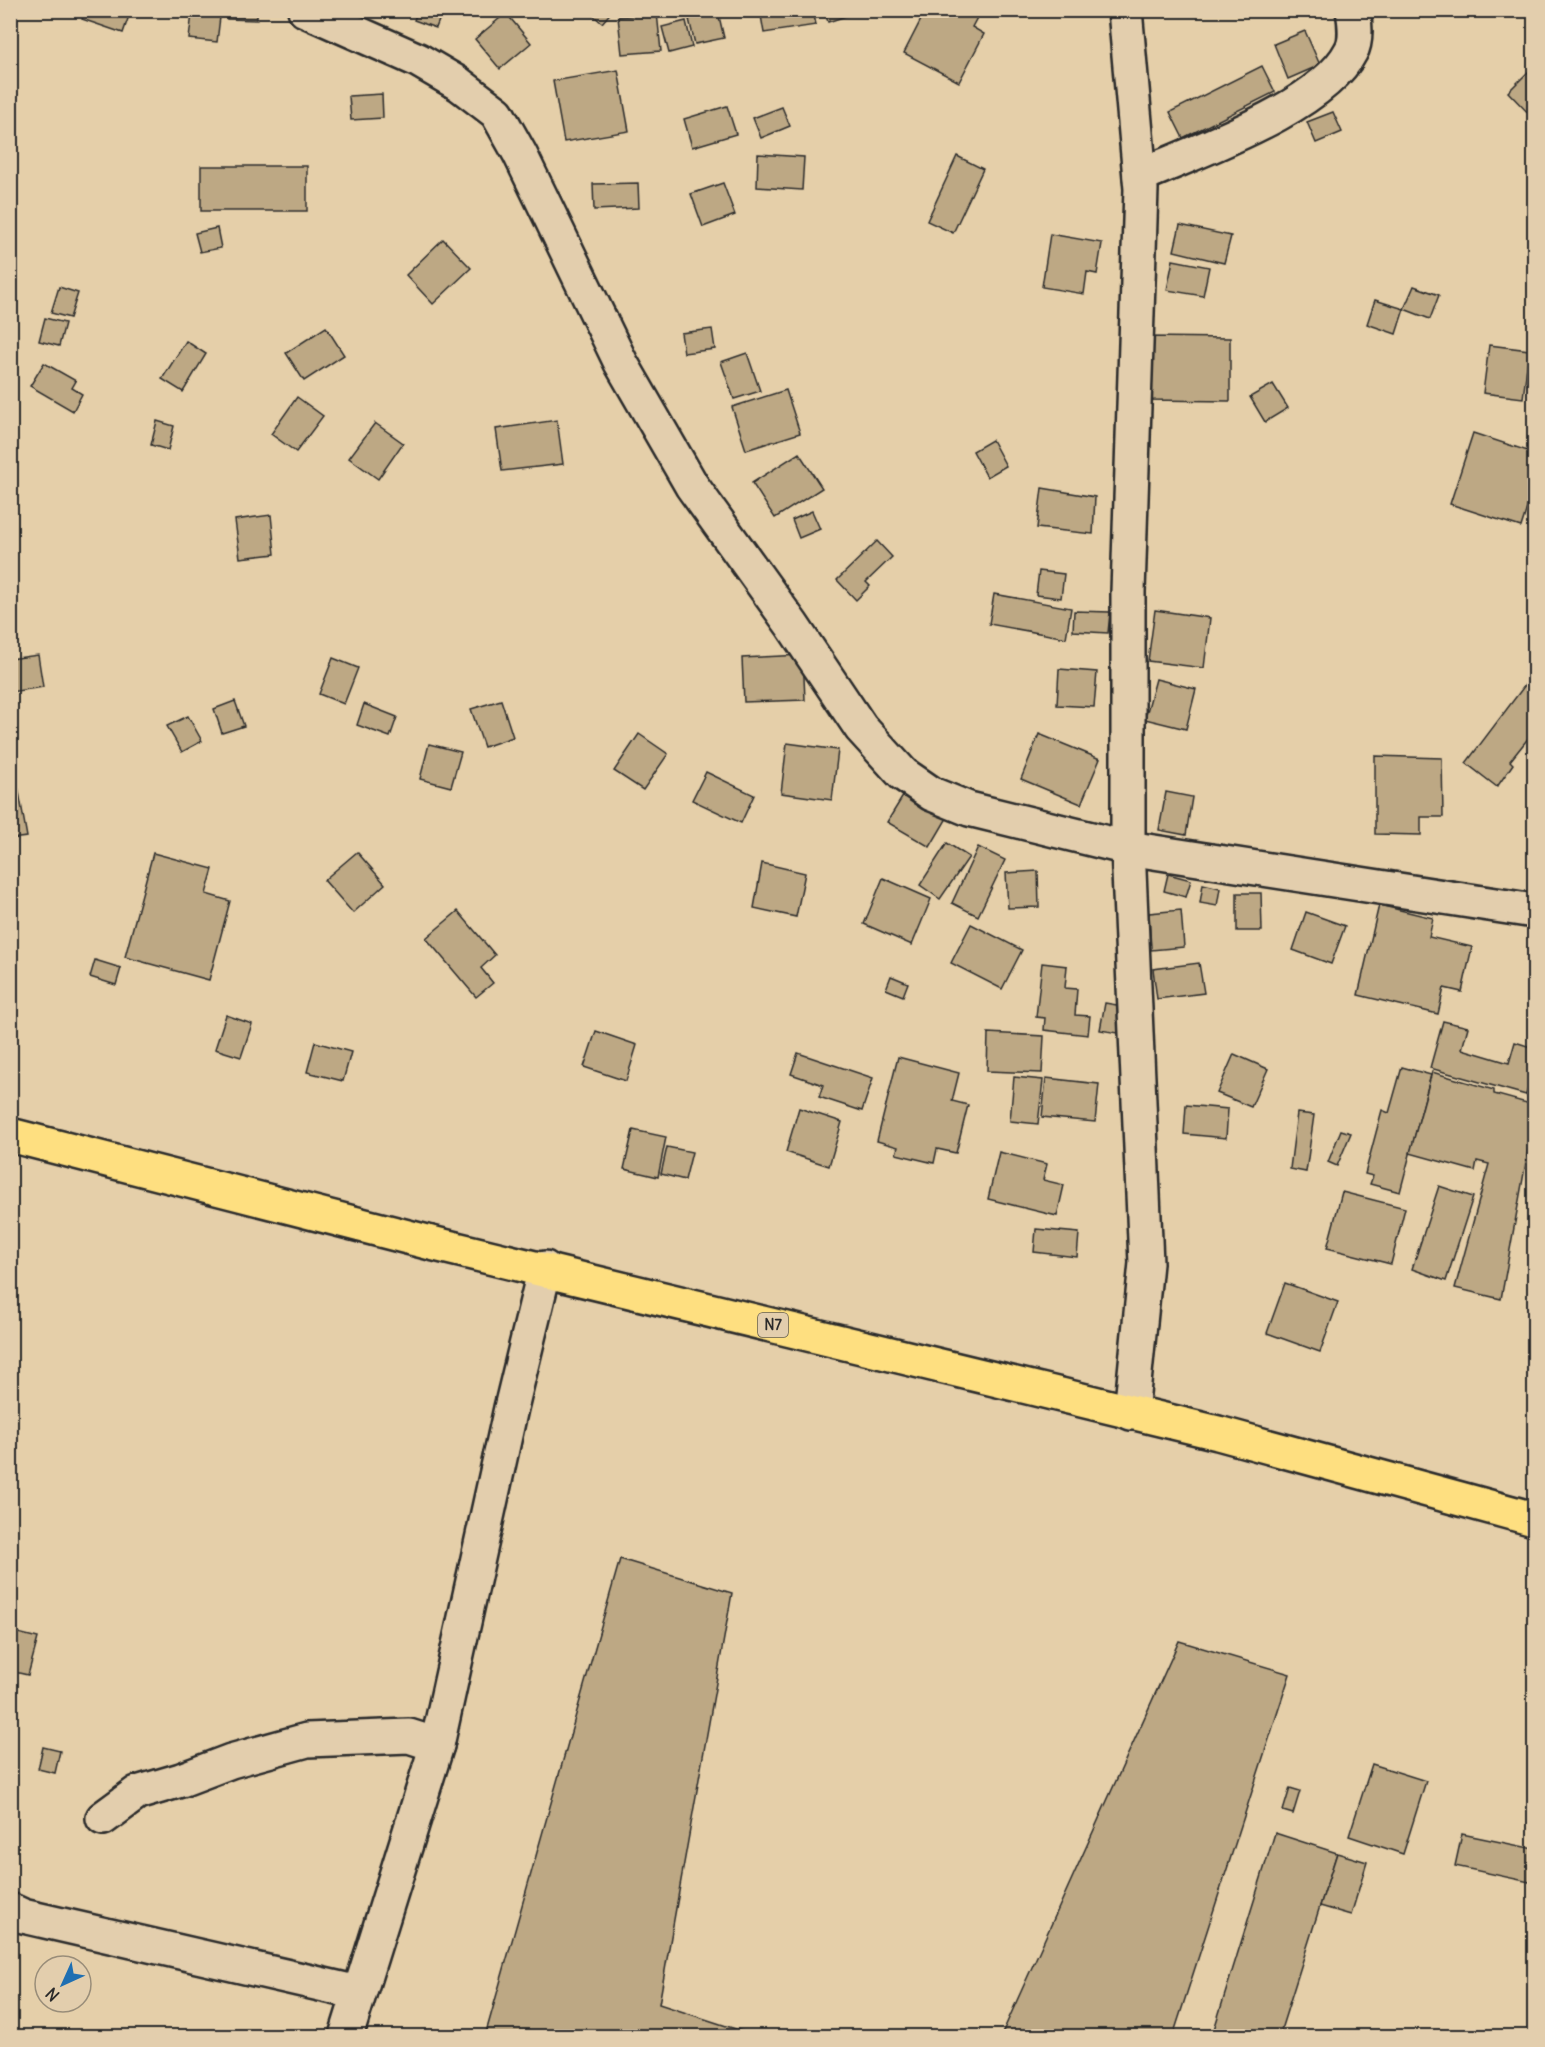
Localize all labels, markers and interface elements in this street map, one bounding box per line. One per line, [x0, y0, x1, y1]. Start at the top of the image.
road number: N7 [758, 1313, 788, 1337]
north arrow [33, 1954, 93, 2014]
text: N [41, 1984, 63, 2006]

